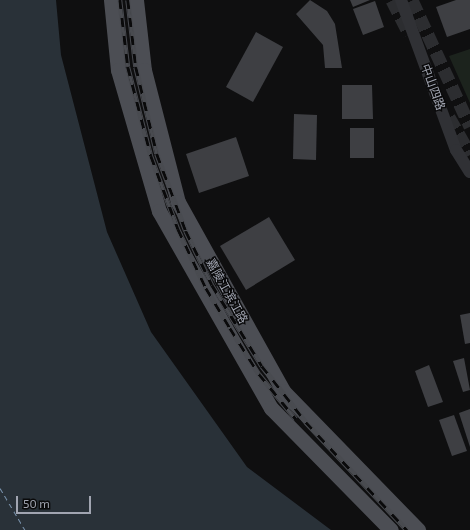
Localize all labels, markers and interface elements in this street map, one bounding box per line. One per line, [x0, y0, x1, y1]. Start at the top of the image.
street label: 中山四路 [418, 62, 448, 112]
street label: 嘉陵江滨江路 [203, 256, 251, 326]
scale bar [18, 488, 93, 514]
text: 50 m [23, 496, 50, 510]

